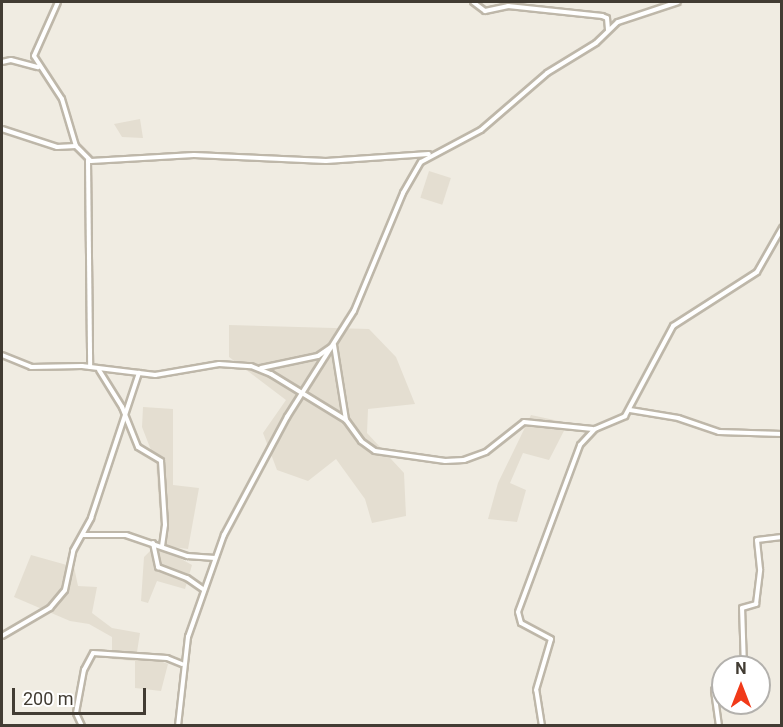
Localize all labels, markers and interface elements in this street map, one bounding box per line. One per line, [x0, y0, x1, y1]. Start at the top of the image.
north arrow [711, 655, 771, 715]
text: N [735, 659, 747, 678]
scale bar [15, 676, 148, 714]
text: 200 m [23, 688, 74, 709]

